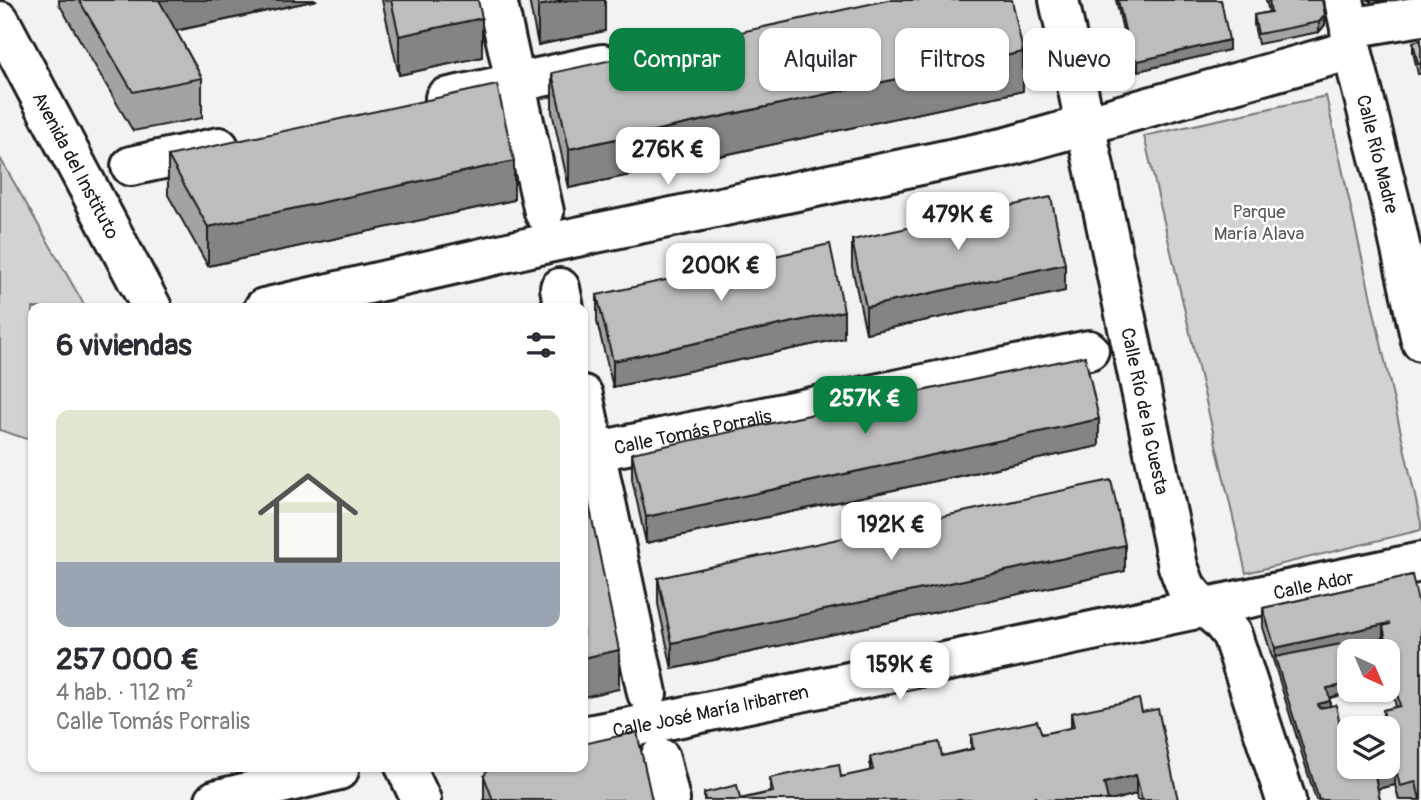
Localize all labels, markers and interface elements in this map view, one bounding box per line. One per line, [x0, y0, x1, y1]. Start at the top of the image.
chip: Comprar [609, 28, 745, 91]
chip: Alquilar [759, 28, 881, 91]
chip: Filtros [895, 28, 1009, 91]
chip: Nuevo [1023, 28, 1135, 91]
street label: Avenida del Instituto [27, 88, 124, 243]
street label: Calle Río Madre [1351, 92, 1404, 217]
pin: 276K € [611, 128, 725, 187]
text: 276K € [632, 135, 704, 164]
pin: 479K € [901, 192, 1015, 252]
text: 479K € [922, 200, 994, 229]
park label: Parque María Alava [1214, 200, 1304, 246]
pin: 200K € [664, 244, 778, 303]
text: 200K € [682, 251, 760, 280]
icon: filters [522, 326, 560, 364]
street label: Calle Río de la Cuesta [1115, 326, 1174, 497]
text: 6 viviendas [56, 327, 192, 364]
pin: 257K € [808, 376, 922, 436]
text: 257K € [829, 384, 901, 413]
street label: Calle Tomás Porralis [612, 404, 774, 460]
icon: home [245, 455, 371, 581]
pin: 192K € [834, 503, 948, 562]
text: 192K € [857, 510, 925, 539]
street label: Calle Ador [1271, 565, 1356, 606]
north arrow [1337, 639, 1400, 702]
map controls [1337, 639, 1400, 779]
text: 257 000 € [56, 641, 199, 678]
pin: 159K € [843, 642, 957, 702]
text: 159K € [866, 650, 934, 679]
text: 4 hab. · 112 m² [56, 678, 194, 707]
street label: Calle José María Iribarren [611, 680, 811, 743]
text: Calle Tomás Porralis [56, 707, 250, 736]
button: layers [1337, 716, 1400, 779]

